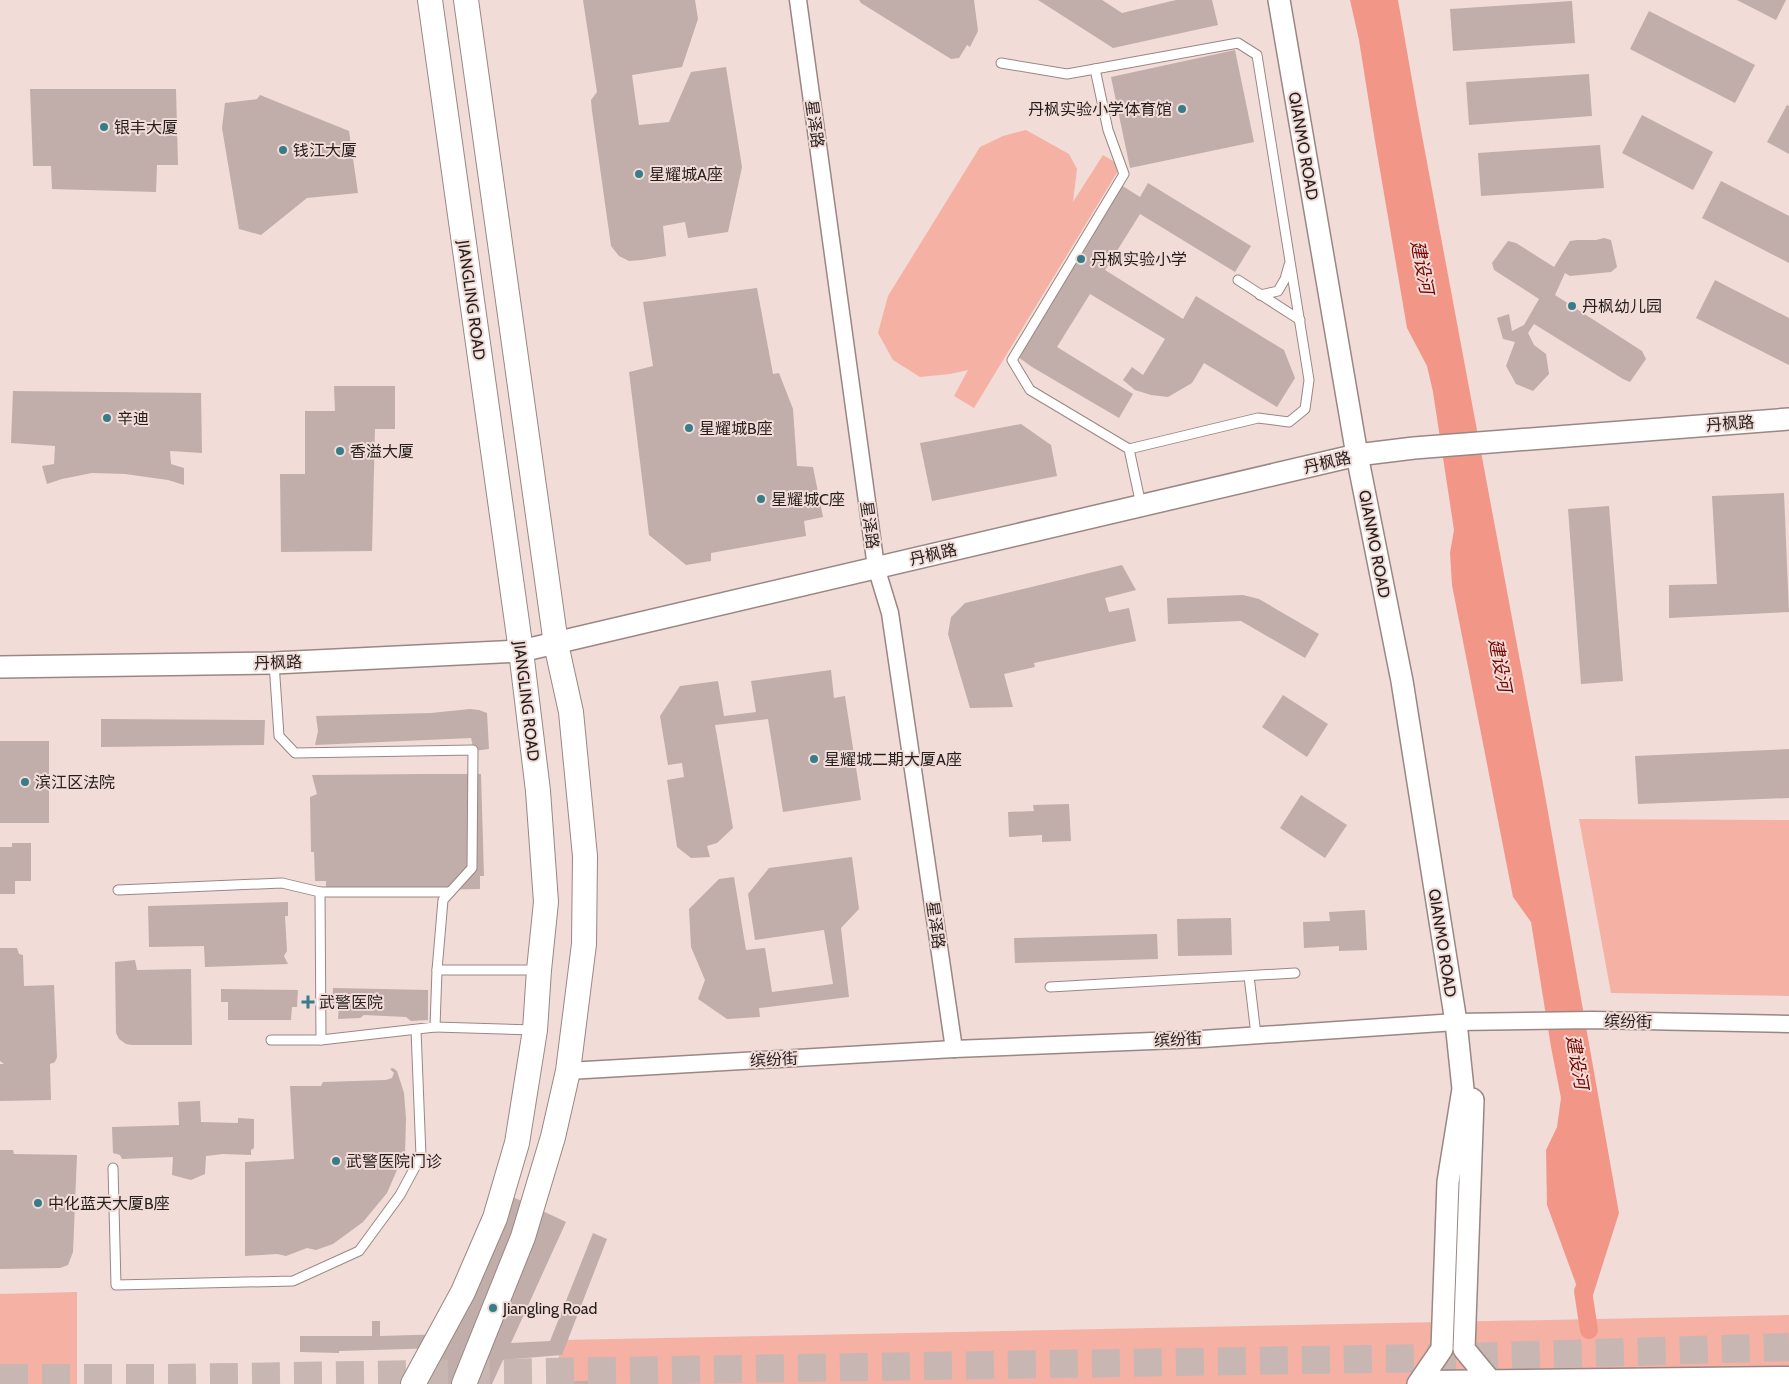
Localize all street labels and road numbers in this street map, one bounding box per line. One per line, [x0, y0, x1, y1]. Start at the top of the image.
street label: QIANMO ROAD [1285, 90, 1322, 202]
street label: 星泽路 [802, 99, 827, 149]
street label: JIANGLING ROAD [454, 238, 489, 361]
street label: 丹枫路 [1705, 412, 1755, 435]
street label: 丹枫路 [1302, 448, 1353, 477]
street label: QIANMO ROAD [1355, 489, 1394, 600]
street label: 星泽路 [857, 500, 882, 550]
street label: 丹枫路 [908, 540, 959, 569]
street label: JIANGLING ROAD [510, 639, 543, 762]
street label: 丹枫路 [254, 652, 302, 673]
street label: QIANMO ROAD [1425, 887, 1460, 999]
street label: 星泽路 [923, 900, 948, 950]
street label: 缤纷街 [1604, 1012, 1652, 1031]
street label: 缤纷街 [1154, 1029, 1202, 1050]
street label: 缤纷街 [750, 1049, 798, 1070]

